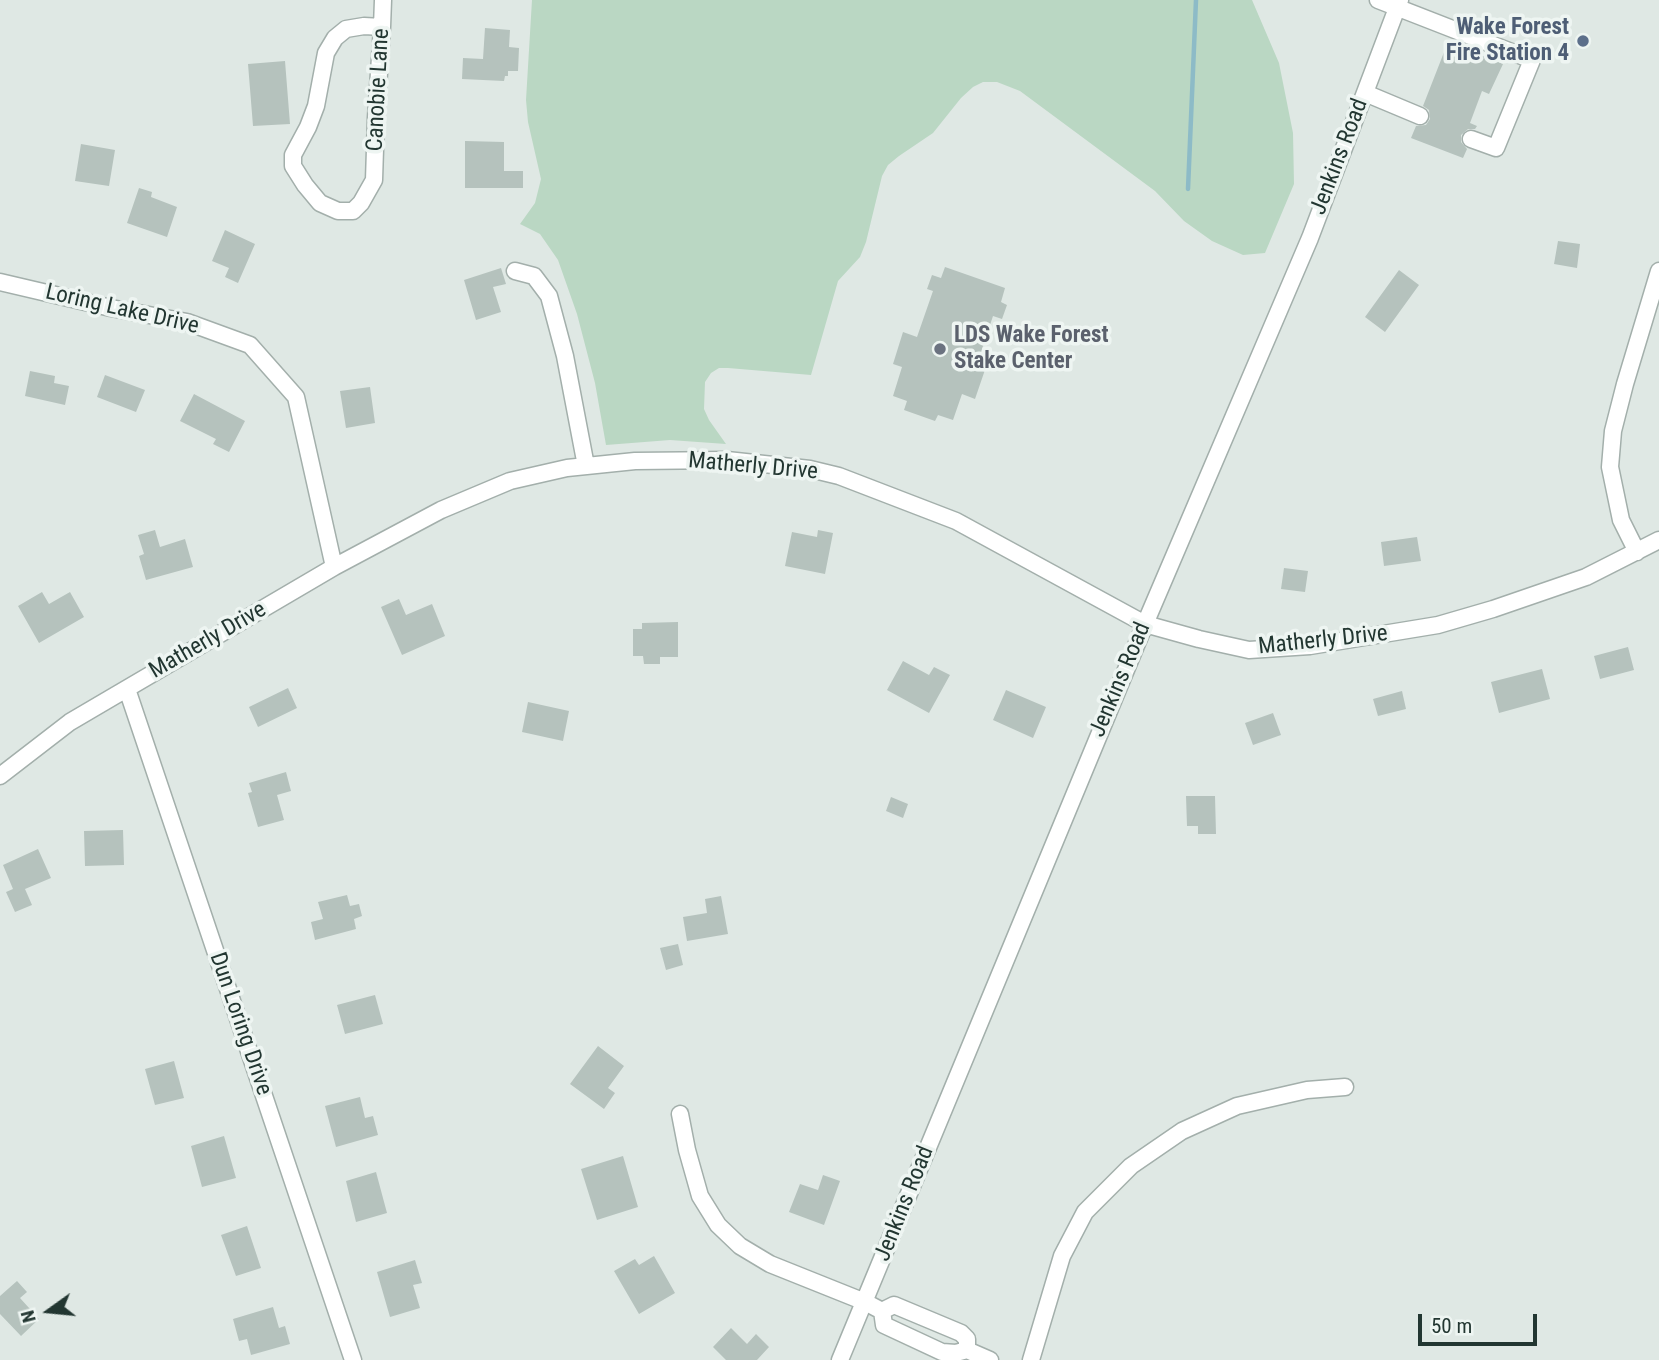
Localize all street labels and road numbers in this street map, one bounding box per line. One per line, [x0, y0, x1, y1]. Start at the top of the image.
street label: Canobie Lane [362, 28, 396, 152]
street label: Jenkins Road [1305, 95, 1375, 219]
street label: Loring Lake Drive [43, 279, 201, 341]
street label: Matherly Drive [687, 448, 819, 486]
street label: Matherly Drive [145, 597, 271, 685]
street label: Jenkins Road [1085, 619, 1157, 741]
street label: Matherly Drive [1257, 620, 1389, 662]
street label: Dun Loring Drive [203, 949, 277, 1099]
street label: Jenkins Road [869, 1142, 941, 1266]

